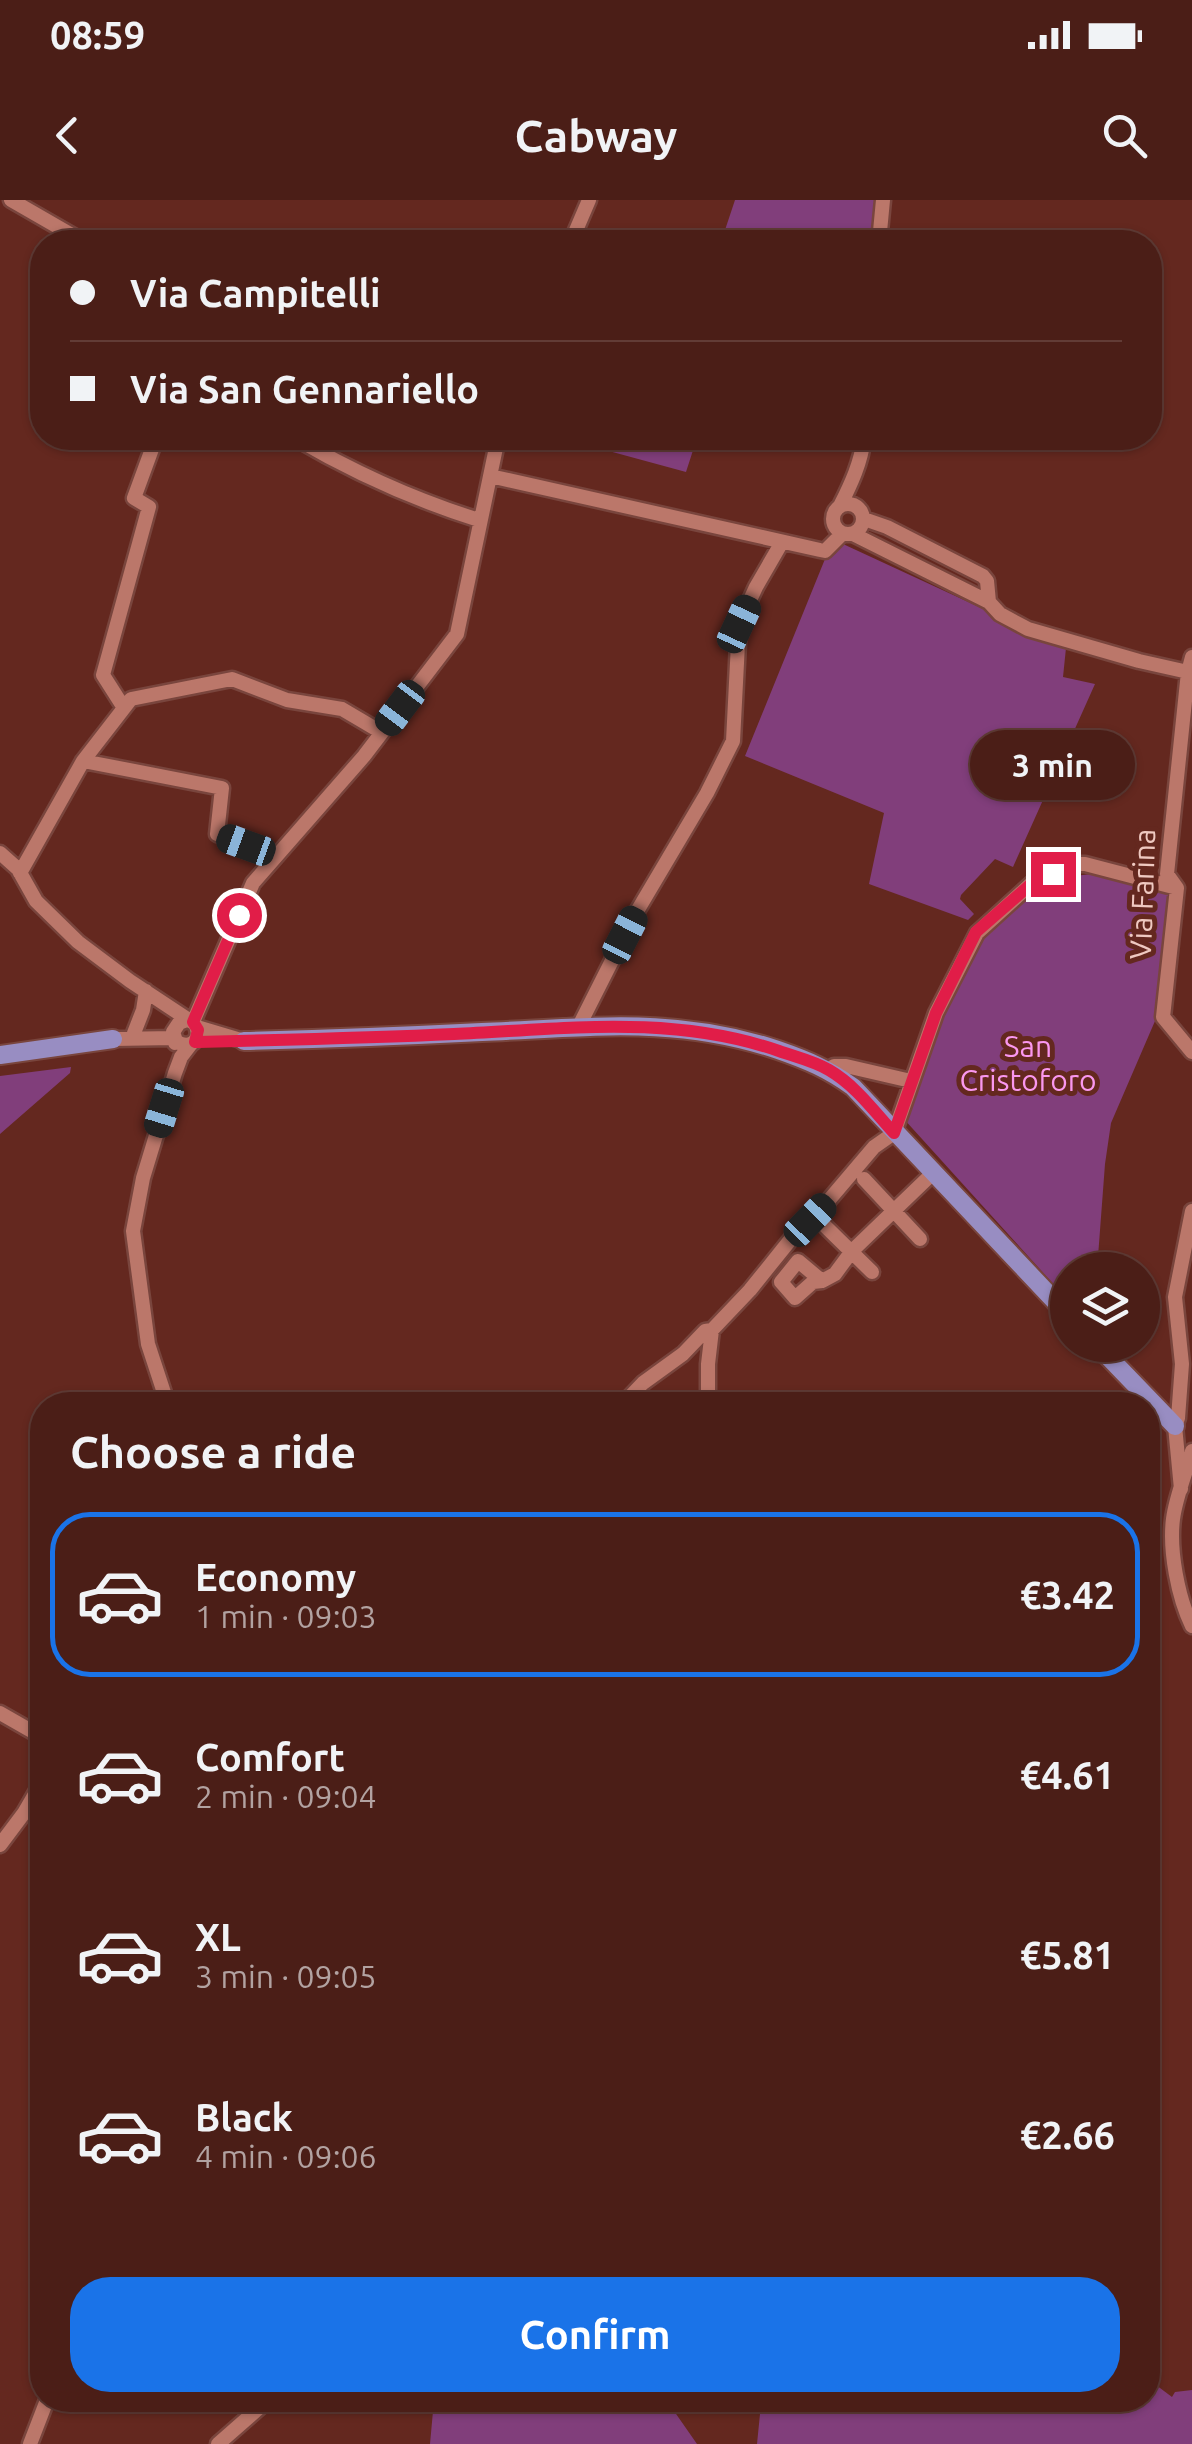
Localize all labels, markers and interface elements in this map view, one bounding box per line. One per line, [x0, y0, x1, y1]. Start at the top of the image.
text: 08:59 [50, 14, 145, 56]
icon: back [40, 108, 95, 163]
icon: search [1097, 108, 1152, 163]
text: Cabway [515, 110, 677, 161]
text: Via Campitelli [130, 272, 381, 314]
text: Via San Gennariello [130, 368, 479, 410]
car [713, 590, 765, 658]
car [370, 675, 430, 741]
callout: 3 min [970, 729, 1136, 799]
text: 3 min [1012, 747, 1093, 783]
car [213, 821, 279, 869]
street label: Via Farina [1123, 828, 1161, 960]
route end [1031, 852, 1076, 897]
route start [217, 893, 262, 938]
car [598, 901, 652, 969]
park label: San Cristoforo [959, 1029, 1097, 1097]
car [141, 1075, 187, 1141]
car [778, 1188, 842, 1252]
map controls [1050, 1252, 1160, 1362]
button: layers [1050, 1252, 1160, 1362]
text: Choose a ride [70, 1426, 356, 1477]
icon: car [75, 1550, 165, 1640]
text: Economy [195, 1556, 356, 1598]
text: €3.42 [1020, 1574, 1115, 1616]
text: 1 min · 09:03 [195, 1598, 377, 1634]
icon: car [75, 1730, 165, 1820]
text: Comfort [195, 1736, 345, 1778]
text: €4.61 [1020, 1754, 1115, 1796]
text: 2 min · 09:04 [195, 1778, 377, 1814]
icon: car [75, 1910, 165, 2000]
text: XL [195, 1916, 241, 1958]
text: €5.81 [1020, 1934, 1115, 1976]
text: 3 min · 09:05 [195, 1958, 377, 1994]
icon: car [75, 2090, 165, 2180]
text: Black [195, 2096, 293, 2138]
text: €2.66 [1020, 2114, 1115, 2156]
text: 4 min · 09:06 [195, 2138, 377, 2174]
button: Confirm [70, 2277, 1120, 2392]

